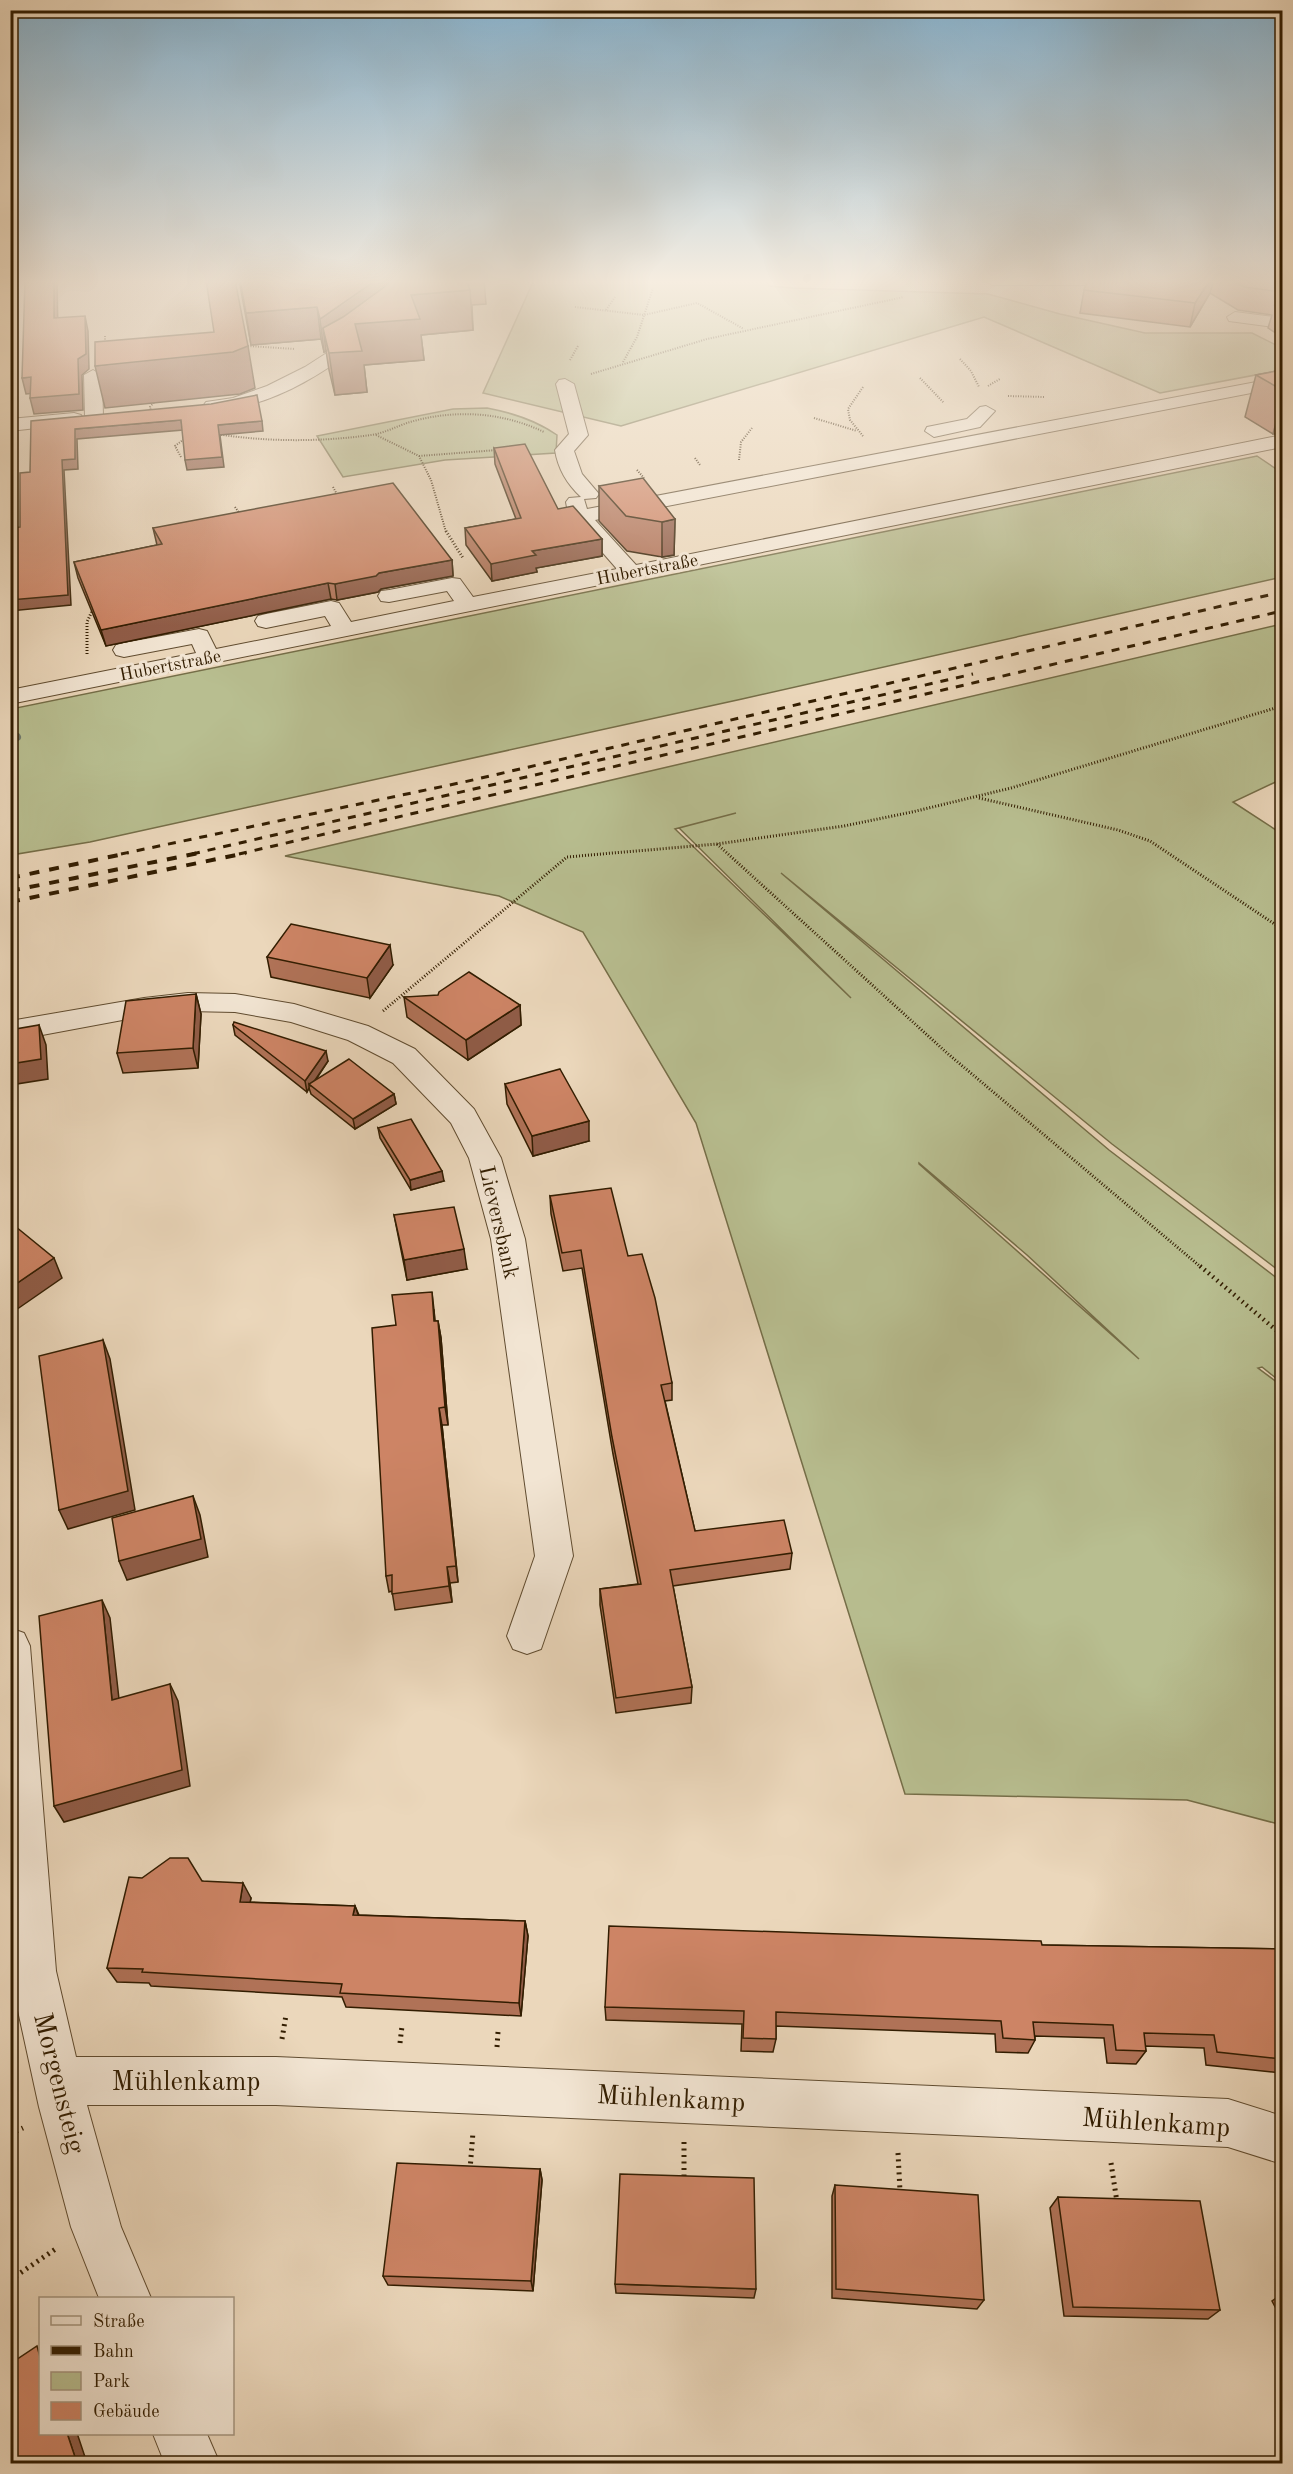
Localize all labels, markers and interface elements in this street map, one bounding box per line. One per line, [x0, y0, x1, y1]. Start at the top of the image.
street label: Hubertstraße [595, 551, 700, 589]
street label: Hubertstraße [118, 647, 223, 685]
street label: Lieversbank [474, 1164, 522, 1281]
street label: Morgensteig [28, 2010, 89, 2157]
street label: Mühlenkamp [112, 2069, 260, 2096]
street label: Mühlenkamp [596, 2082, 746, 2117]
street label: Mühlenkamp [1081, 2105, 1231, 2142]
legend [39, 2297, 234, 2435]
text: Straße [93, 2313, 144, 2331]
text: Bahn [93, 2343, 134, 2361]
text: Park [93, 2373, 130, 2391]
text: Gebäude [93, 2403, 160, 2421]

